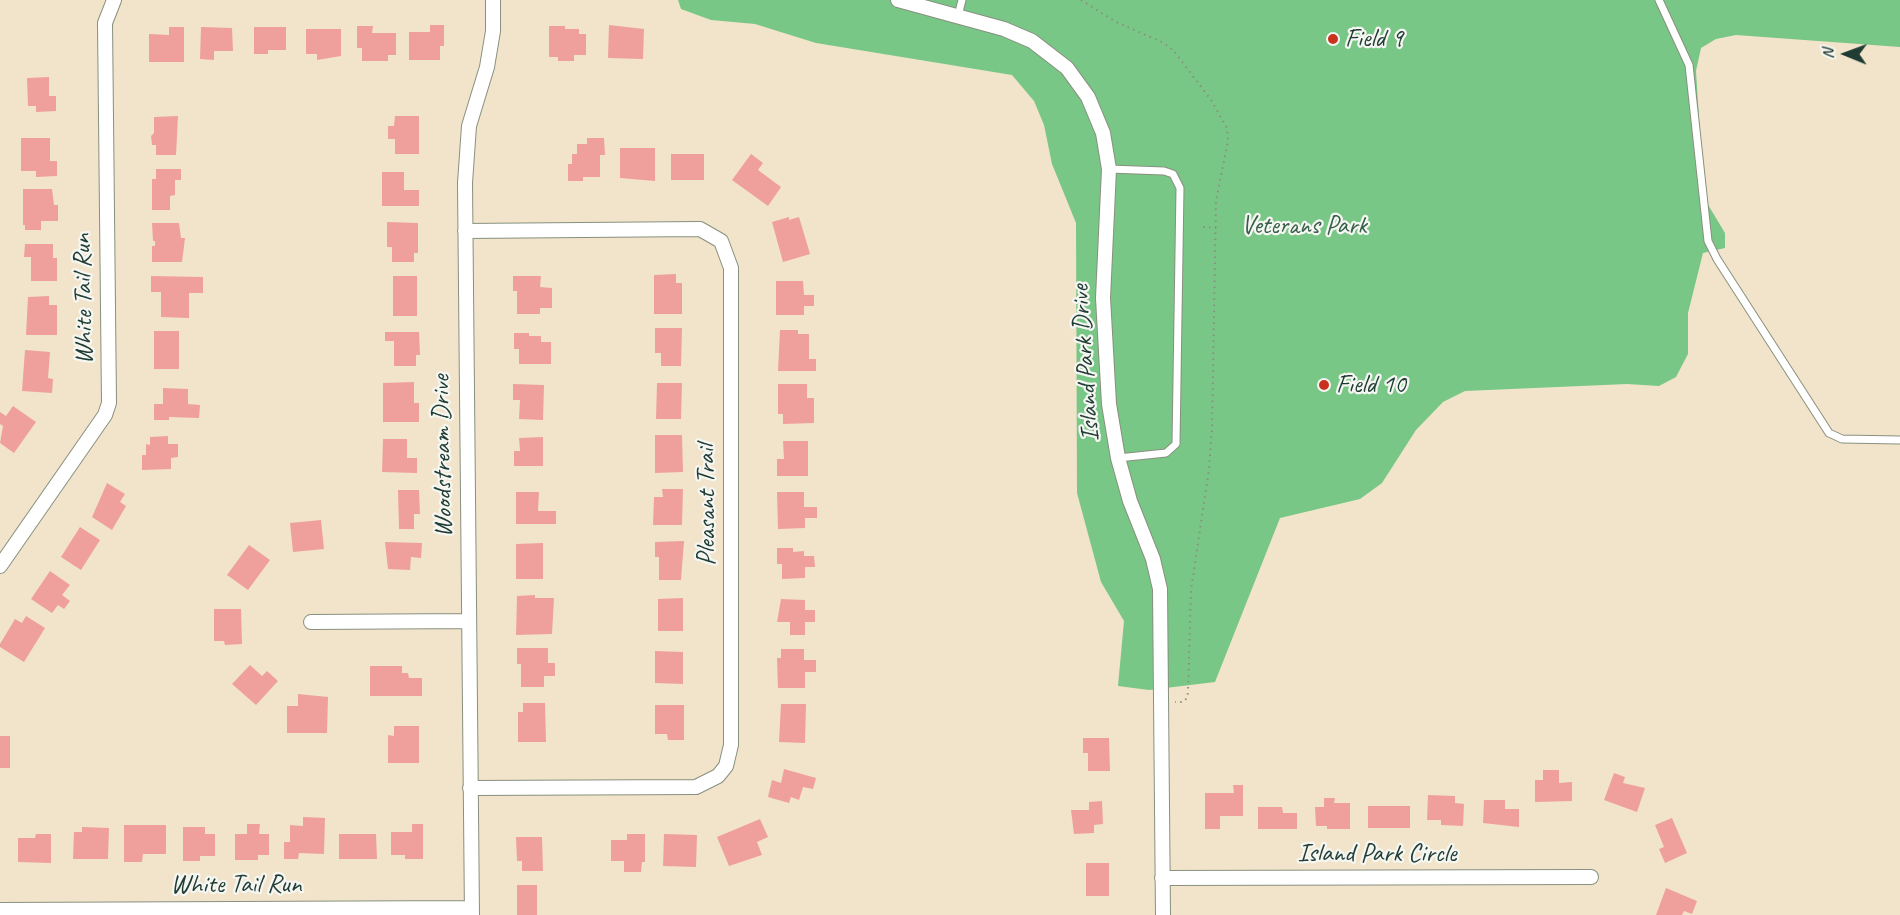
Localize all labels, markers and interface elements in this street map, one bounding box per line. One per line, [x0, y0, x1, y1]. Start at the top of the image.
place label: Field 9 [1345, 23, 1403, 55]
north arrow [1816, 24, 1876, 84]
marker: Field 9 [1326, 32, 1340, 46]
text: N [1818, 49, 1838, 59]
park label: Veterans Park [1241, 210, 1367, 242]
street label: White Tail Run [67, 233, 101, 365]
street label: Island Park Drive [1065, 284, 1107, 442]
place label: Field 10 [1336, 369, 1406, 401]
street label: Woodstream Drive [426, 374, 460, 538]
marker: Field 10 [1317, 378, 1331, 392]
street label: Pleasant Trail [691, 444, 723, 566]
street label: Island Park Circle [1298, 838, 1456, 870]
street label: White Tail Run [171, 869, 301, 901]

